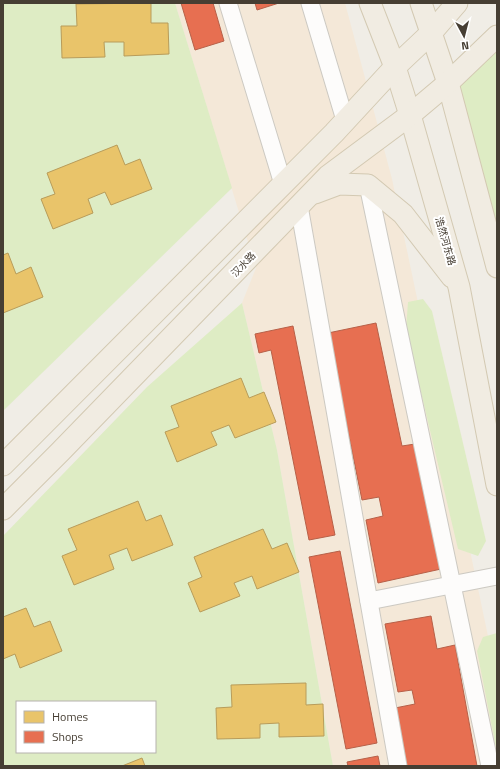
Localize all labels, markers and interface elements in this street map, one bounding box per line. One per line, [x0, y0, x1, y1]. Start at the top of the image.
north arrow [444, 16, 484, 56]
text: N [460, 38, 470, 54]
street label: 浩然河东路 [431, 215, 460, 267]
street label: 汉水路 [228, 248, 259, 280]
legend [16, 701, 156, 753]
text: Homes [52, 707, 88, 726]
text: Shops [52, 727, 84, 746]

